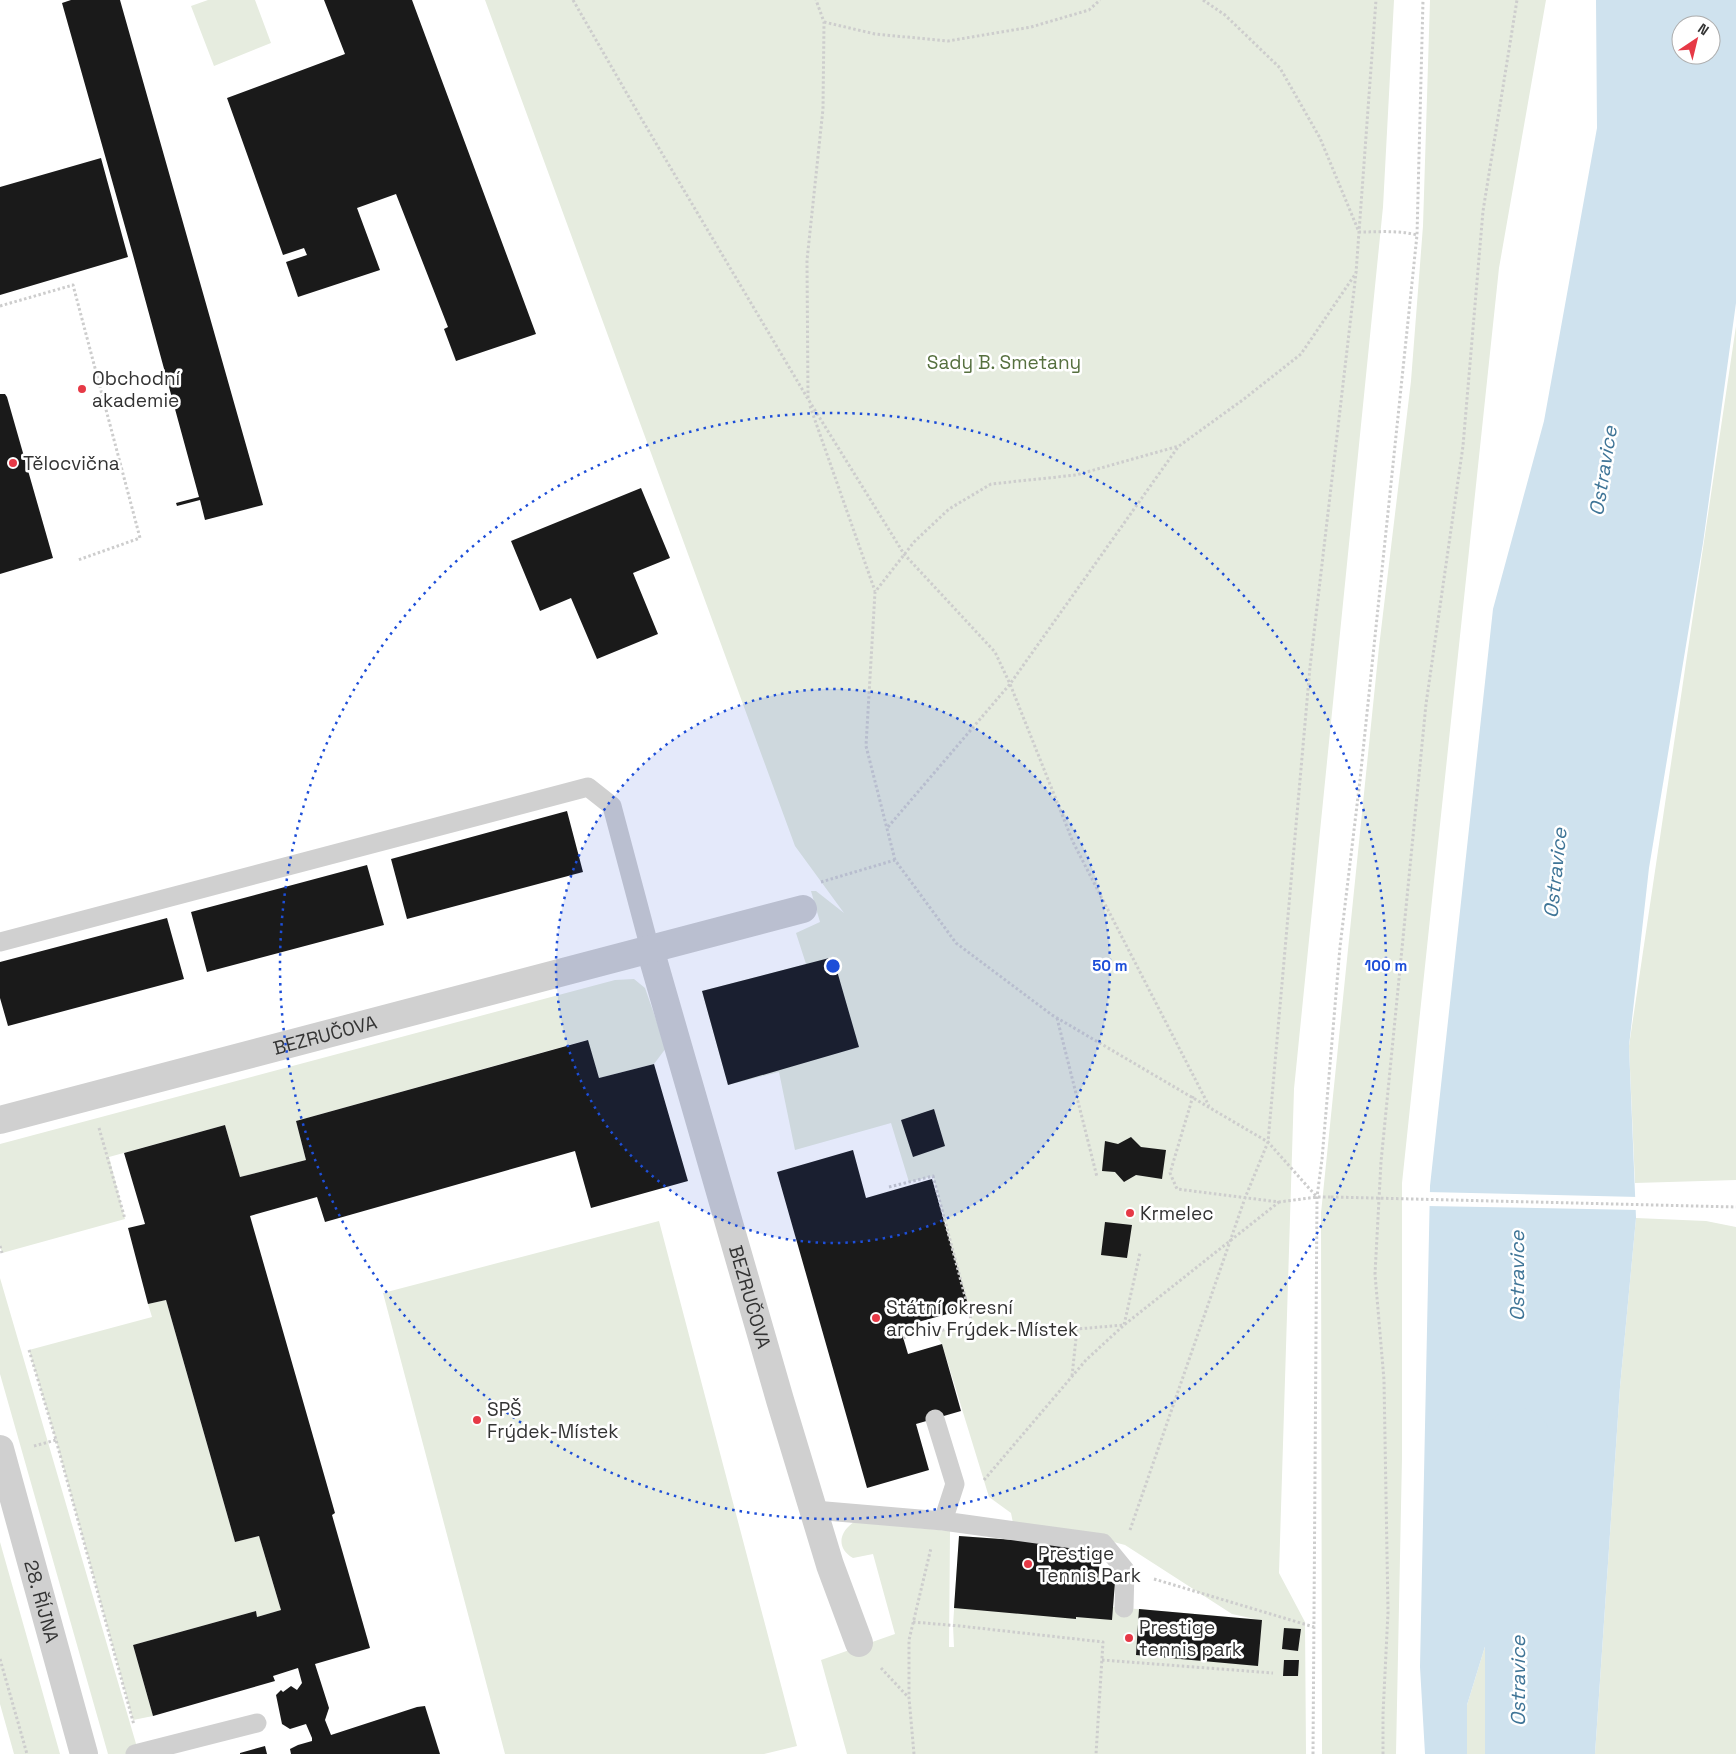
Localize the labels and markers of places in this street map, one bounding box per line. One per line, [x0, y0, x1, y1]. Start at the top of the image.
place label: Obchodní akademie [92, 366, 181, 413]
marker: Obchodní akademie [76, 383, 88, 395]
place label: Tělocvična [23, 451, 120, 476]
marker: Tělocvična [7, 457, 19, 469]
centre of rings [824, 957, 842, 975]
place label: Krmelec [1140, 1201, 1214, 1226]
marker: Krmelec [1124, 1207, 1136, 1219]
place label: Státní okresní archiv Frýdek-Místek [886, 1295, 1078, 1342]
marker: Státní okresní archiv Frýdek-Místek [870, 1312, 882, 1324]
place label: SPŠ Frýdek-Místek [487, 1397, 619, 1444]
marker: SPŠ Frýdek-Místek [471, 1414, 483, 1426]
place label: Prestige Tennis Park [1038, 1541, 1141, 1588]
marker: Prestige Tennis Park [1022, 1558, 1034, 1570]
place label: Prestige tennis park [1139, 1615, 1242, 1662]
marker: Prestige tennis park [1123, 1632, 1135, 1644]

